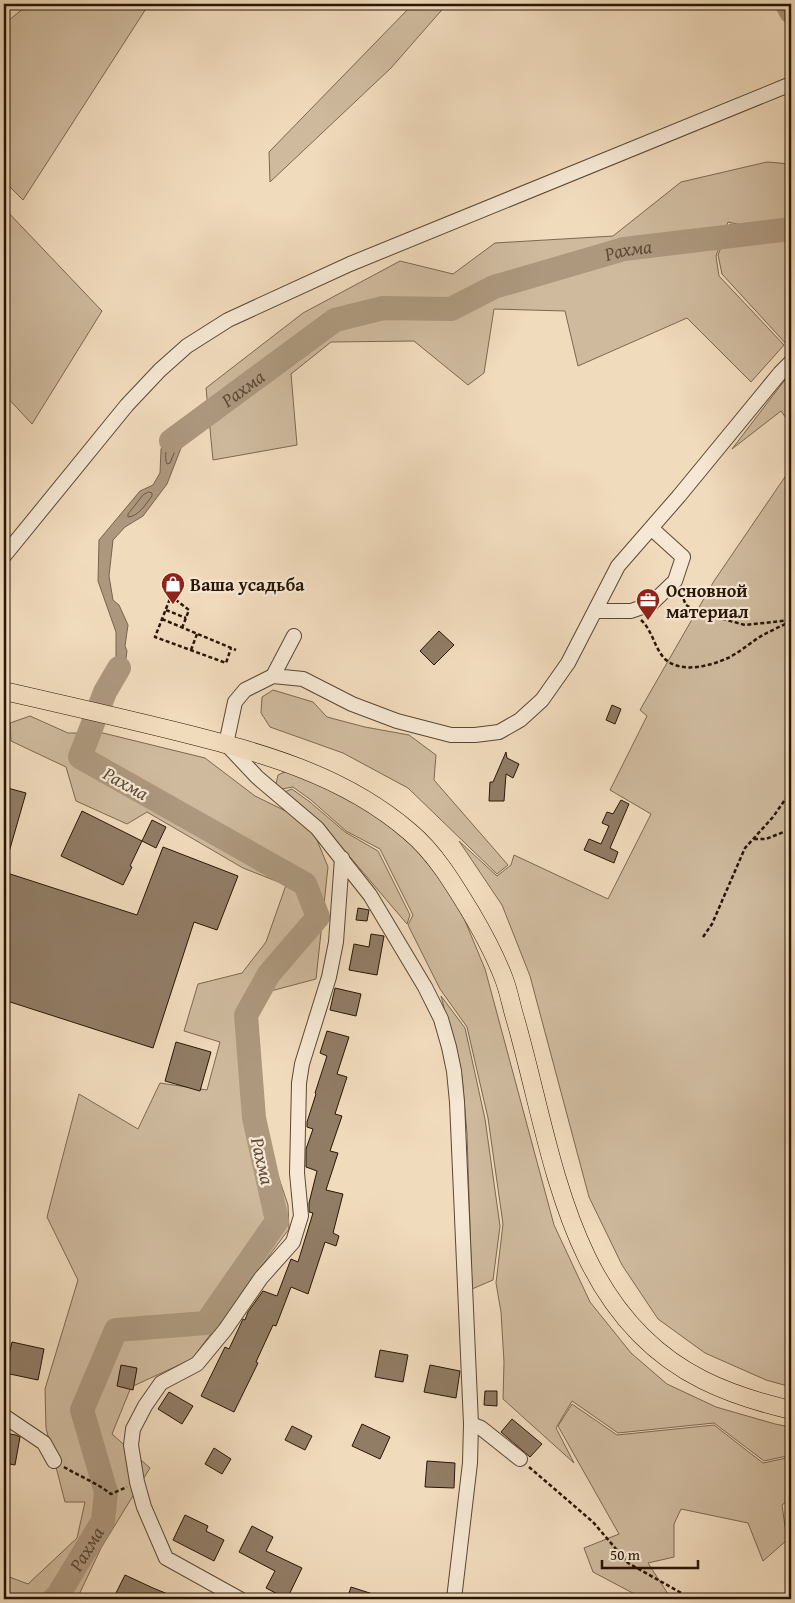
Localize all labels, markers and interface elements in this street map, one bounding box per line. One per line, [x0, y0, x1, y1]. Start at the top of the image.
water label: Рахма [600, 232, 654, 268]
water label: Рахма [214, 363, 270, 414]
shop icon: Ваша усадьба [160, 571, 186, 605]
place label: Ваша усадьба [190, 571, 305, 598]
place label: Основной материал [666, 577, 749, 625]
office icon: Основной материал [635, 587, 661, 621]
water label: Рахма [97, 759, 154, 807]
water label: Рахма [244, 1134, 282, 1188]
water label: Рахма [61, 1521, 111, 1577]
scale bar [602, 1538, 699, 1570]
text: 50 m [610, 1544, 641, 1565]

